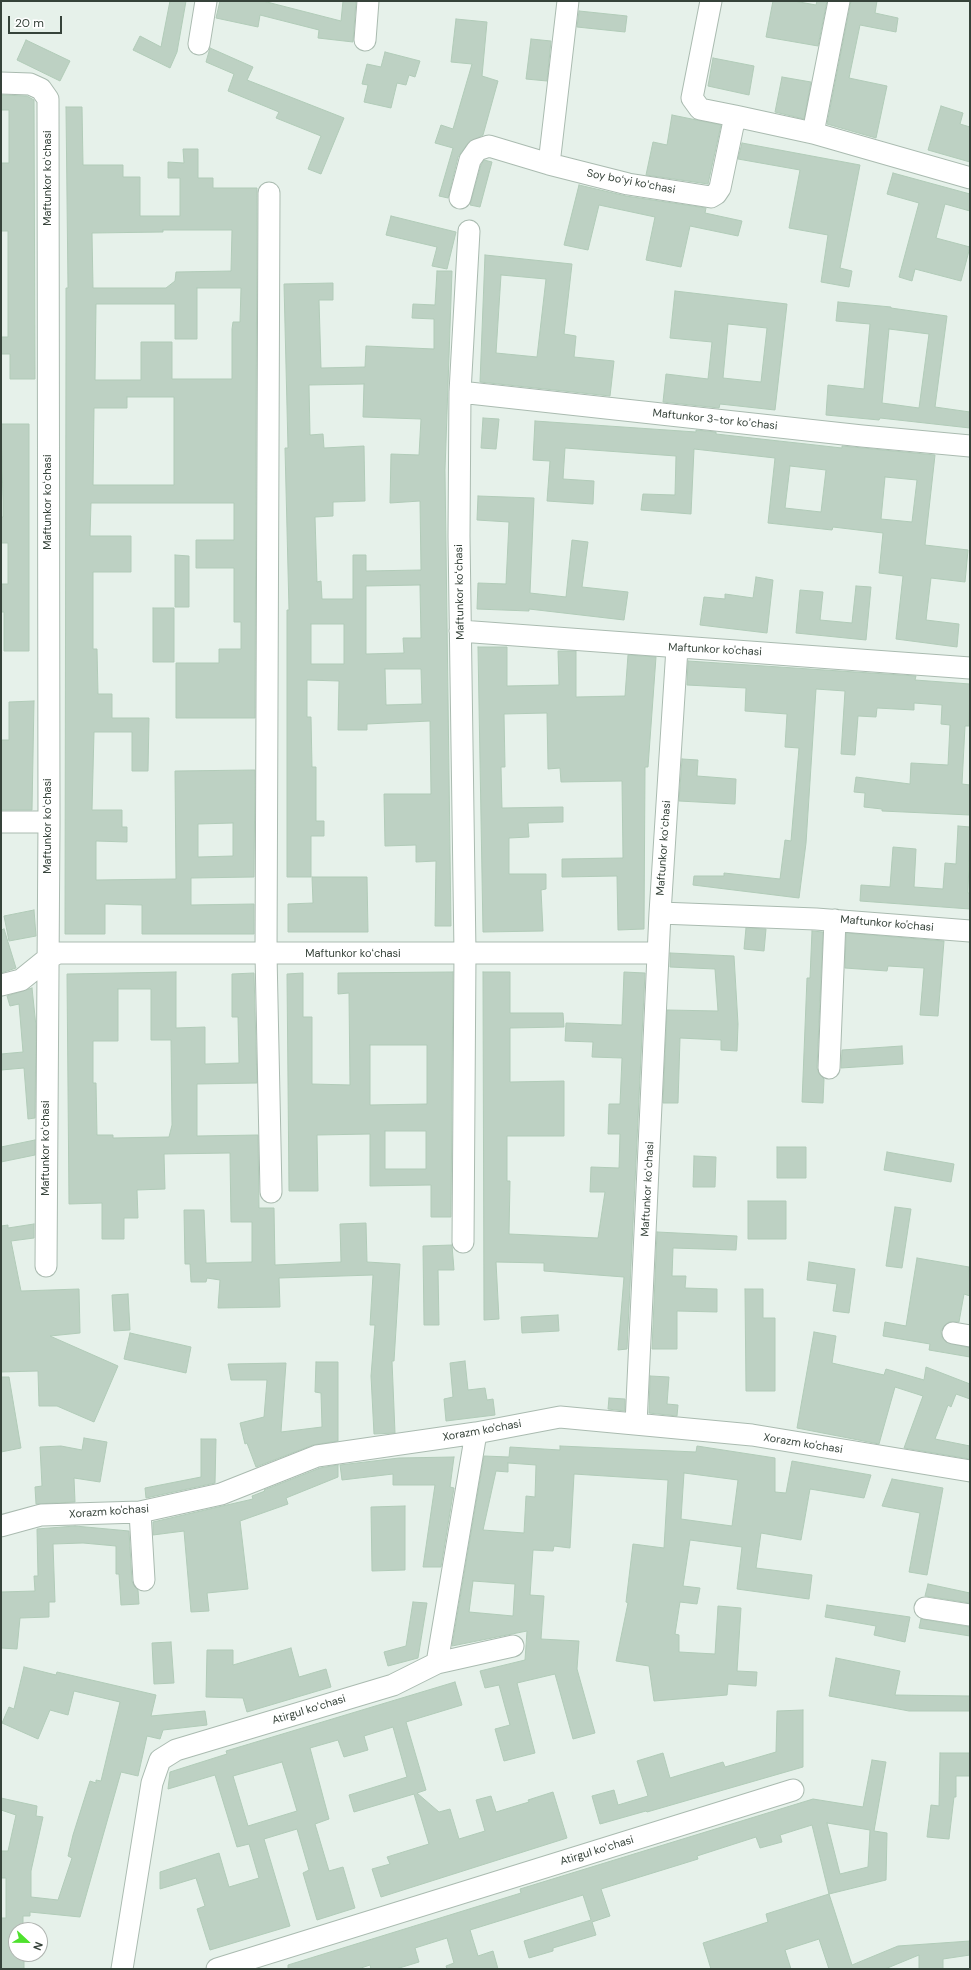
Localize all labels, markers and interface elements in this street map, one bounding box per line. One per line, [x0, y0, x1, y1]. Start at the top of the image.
scale bar [10, 8, 64, 34]
text: 20 m [15, 15, 44, 31]
street label: Maftunkor koʻchasi [41, 130, 55, 226]
street label: Soy boʻyi koʻchasi [586, 167, 676, 197]
street label: Maftunkor 3-tor koʼchasi [652, 407, 778, 433]
street label: Maftunkor koʻchasi [41, 454, 55, 550]
street label: Maftunkor koʻchasi [453, 544, 467, 640]
street label: Maftunkor ko'chasi [668, 641, 762, 659]
street label: Maftunkor koʻchasi [41, 778, 55, 874]
street label: Maftunkor koʻchasi [654, 800, 674, 896]
street label: Maftunkor ko'chasi [840, 913, 934, 935]
street label: Maftunkor koʻchasi [305, 947, 401, 961]
street label: Maftunkor koʻchasi [39, 1100, 53, 1196]
street label: Maftunkor koʻchasi [639, 1141, 657, 1237]
street label: Xorazm ko'chasi [442, 1418, 522, 1444]
street label: Xorazm ko'chasi [763, 1431, 843, 1457]
street label: Xorazm ko'chasi [69, 1503, 149, 1521]
street label: Atirgul koʻchasi [271, 1693, 347, 1727]
street label: Atirgul koʻchasi [559, 1834, 635, 1868]
north arrow [8, 1922, 48, 1962]
text: N [30, 1940, 46, 1952]

